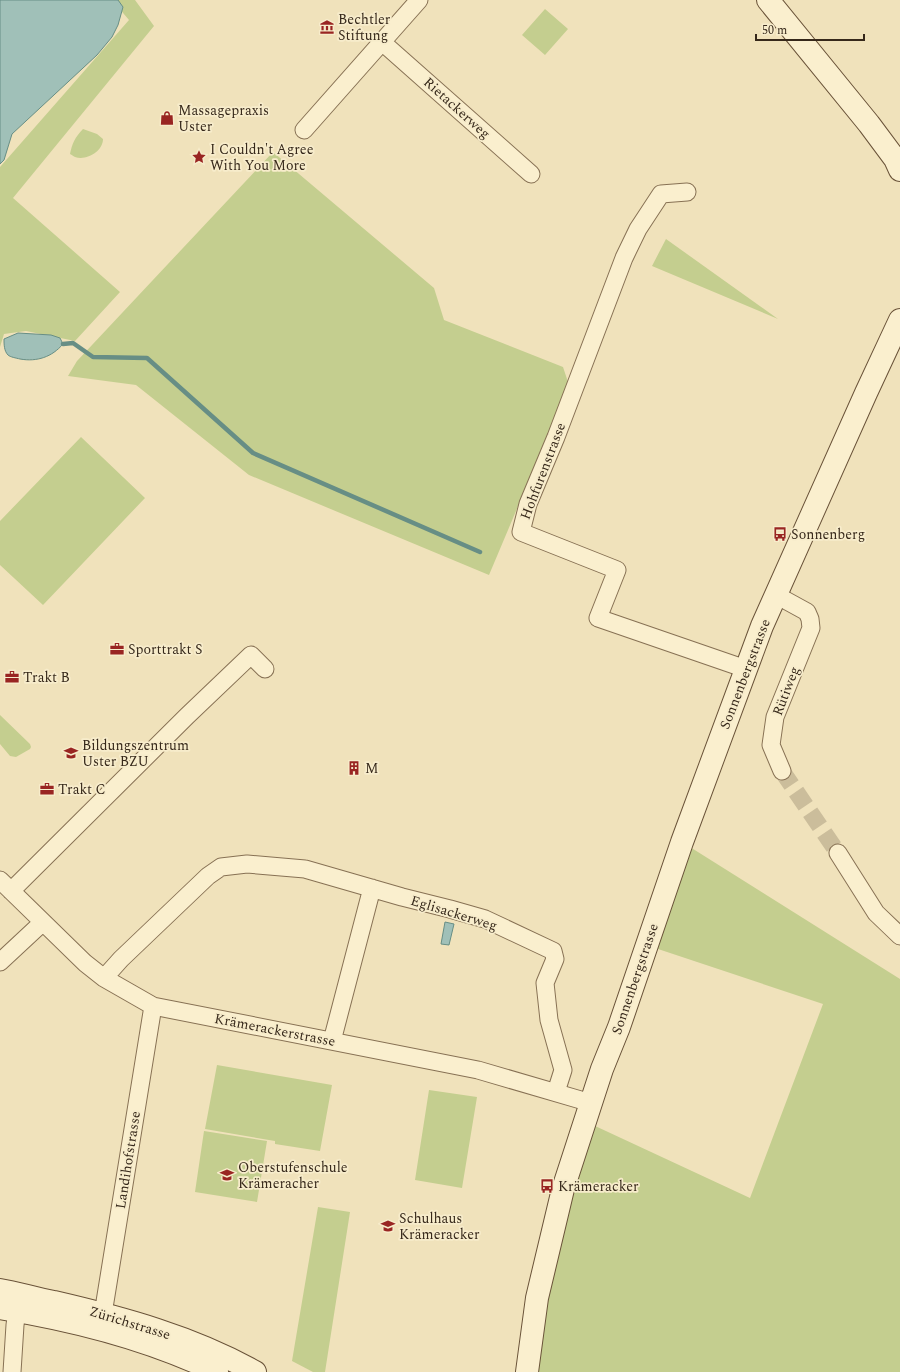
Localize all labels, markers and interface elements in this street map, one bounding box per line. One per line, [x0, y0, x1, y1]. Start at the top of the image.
place label: Bechtler Stiftung [338, 9, 391, 46]
scale bar [756, 16, 864, 42]
museum icon: Bechtler Stiftung [319, 19, 335, 35]
text: 50 m [762, 21, 787, 40]
street label: Rietackerweg [419, 72, 495, 144]
place label: Massagepraxis Uster [178, 100, 269, 137]
shop icon: Massagepraxis Uster [159, 110, 175, 126]
place label: I Couldn't Agree With You More [210, 139, 314, 176]
place icon: I Couldn't Agree With You More [191, 149, 207, 165]
street label: Hohfurenstrasse [515, 419, 571, 523]
place label: Sonnenberg [791, 524, 865, 545]
bus stop icon: Sonnenberg [772, 526, 788, 542]
street label: Sonnenbergstrasse [714, 616, 776, 732]
place label: Sporttrakt S [128, 639, 203, 660]
office icon: Sporttrakt S [109, 641, 125, 657]
street label: Rütiweg [767, 663, 805, 719]
place label: Trakt B [23, 667, 70, 688]
office icon: Trakt B [4, 669, 20, 685]
place label: Bildungszentrum Uster BZU [82, 735, 189, 772]
school or university icon: Bildungszentrum Uster BZU [63, 745, 79, 761]
place label: M [365, 758, 378, 779]
building icon: M [346, 760, 362, 776]
place label: Trakt C [58, 779, 106, 800]
office icon: Trakt C [39, 781, 55, 797]
street label: Eglisackerweg [408, 890, 500, 936]
street label: Sonnenbergstrasse [606, 920, 664, 1037]
street label: Krämerackerstrasse [213, 1008, 338, 1052]
street label: Landihofstrasse [110, 1109, 146, 1210]
place label: Oberstufenschule Krämeracher [238, 1157, 348, 1194]
school or university icon: Oberstufenschule Krämeracher [219, 1167, 235, 1183]
place label: Krämeracker [558, 1176, 639, 1197]
bus stop icon: Krämeracker [539, 1178, 555, 1194]
place label: Schulhaus Krämeracker [399, 1208, 480, 1245]
school or university icon: Schulhaus Krämeracker [380, 1218, 396, 1234]
street label: Zürichstrasse [87, 1301, 173, 1345]

